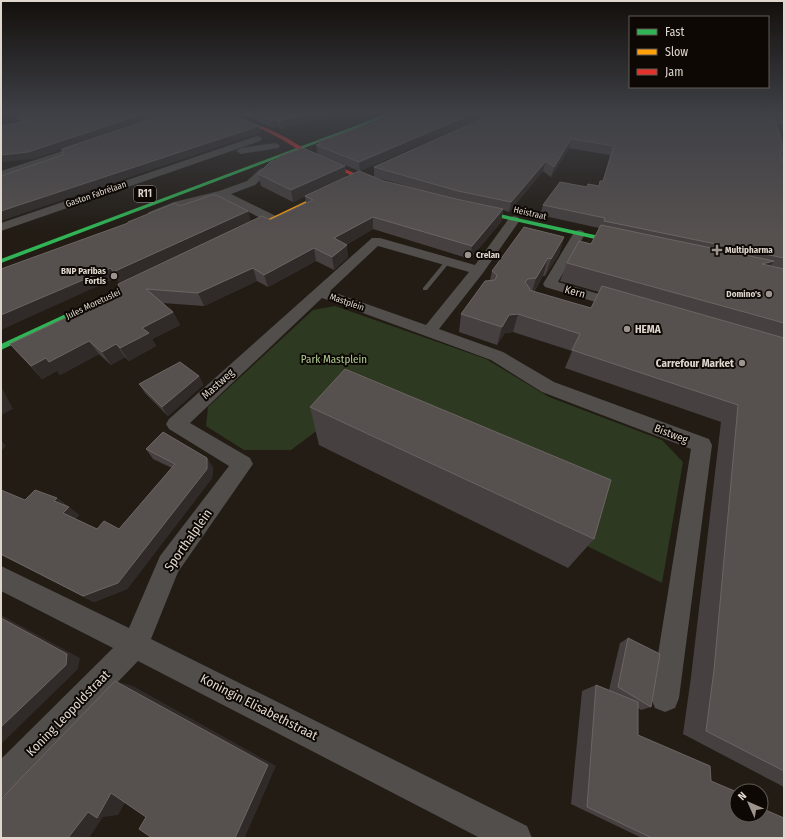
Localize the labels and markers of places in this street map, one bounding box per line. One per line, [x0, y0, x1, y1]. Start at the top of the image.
marker: Multipharma [712, 245, 722, 255]
place label: Multipharma [725, 245, 773, 255]
marker: Crelan [463, 250, 473, 260]
place label: Crelan [476, 250, 500, 260]
place label: BNP Paribas Fortis [61, 266, 106, 286]
marker: BNP Paribas Fortis [109, 271, 119, 281]
place label: Domino's [726, 289, 761, 299]
marker: Domino's [764, 289, 774, 299]
place label: HEMA [635, 323, 662, 336]
marker: HEMA [622, 324, 632, 334]
place label: Carrefour Market [656, 357, 734, 370]
marker: Carrefour Market [737, 358, 747, 368]

